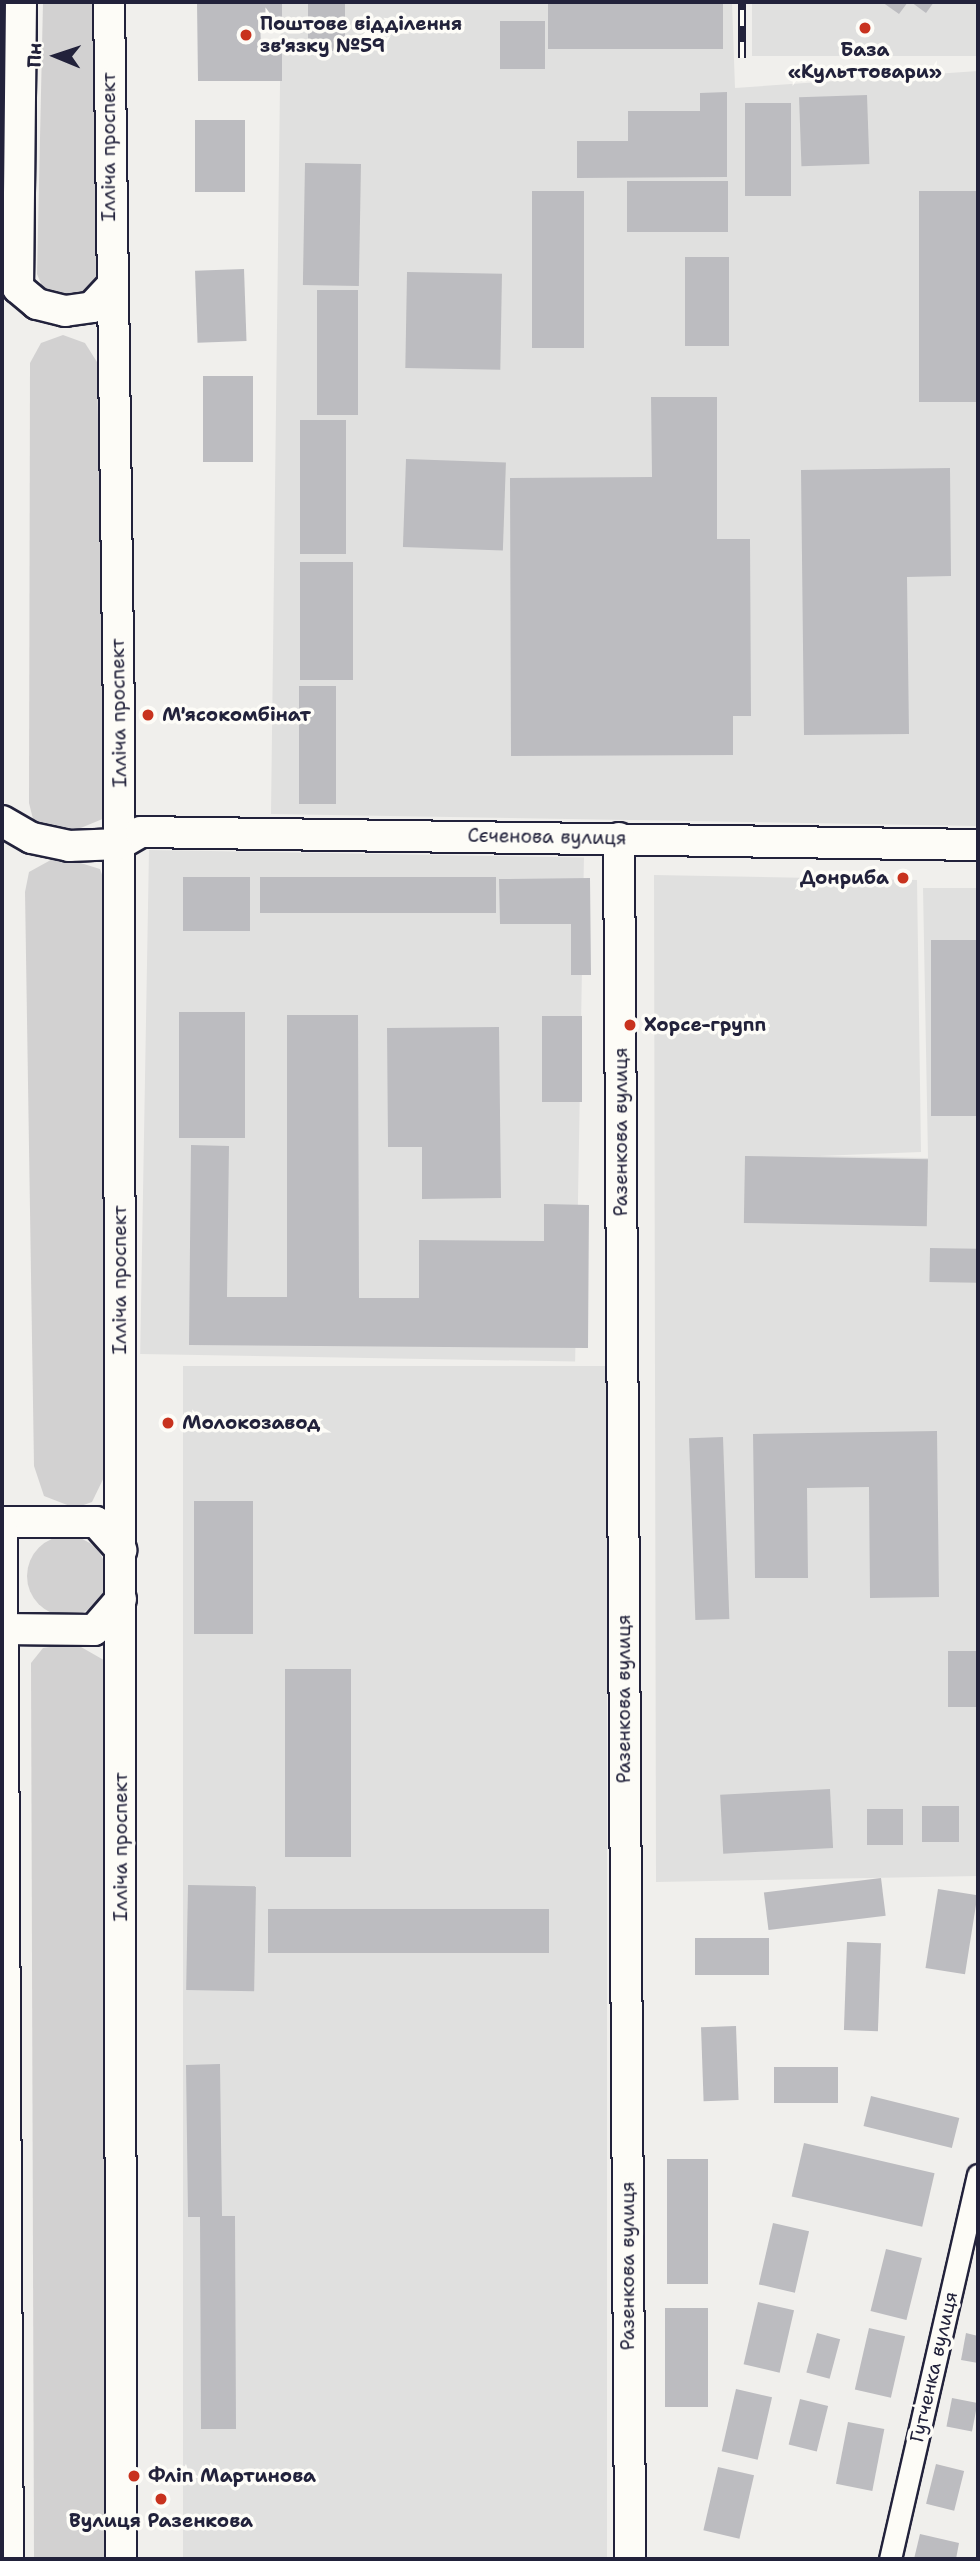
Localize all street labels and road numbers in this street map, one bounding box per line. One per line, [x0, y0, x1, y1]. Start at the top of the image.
street label: Ілліча проспект [98, 73, 120, 221]
street label: Ілліча проспект [106, 638, 132, 788]
street label: Сєченова вулиця [467, 824, 627, 850]
street label: Разенкова вулиця [610, 1048, 632, 1216]
street label: Ілліча проспект [109, 1206, 131, 1354]
street label: Разенкова вулиця [613, 1615, 635, 1783]
street label: Ілліча проспект [110, 1773, 132, 1921]
street label: Разенкова вулиця [617, 2182, 639, 2350]
street label: Гутченка вулиця [906, 2289, 962, 2445]

